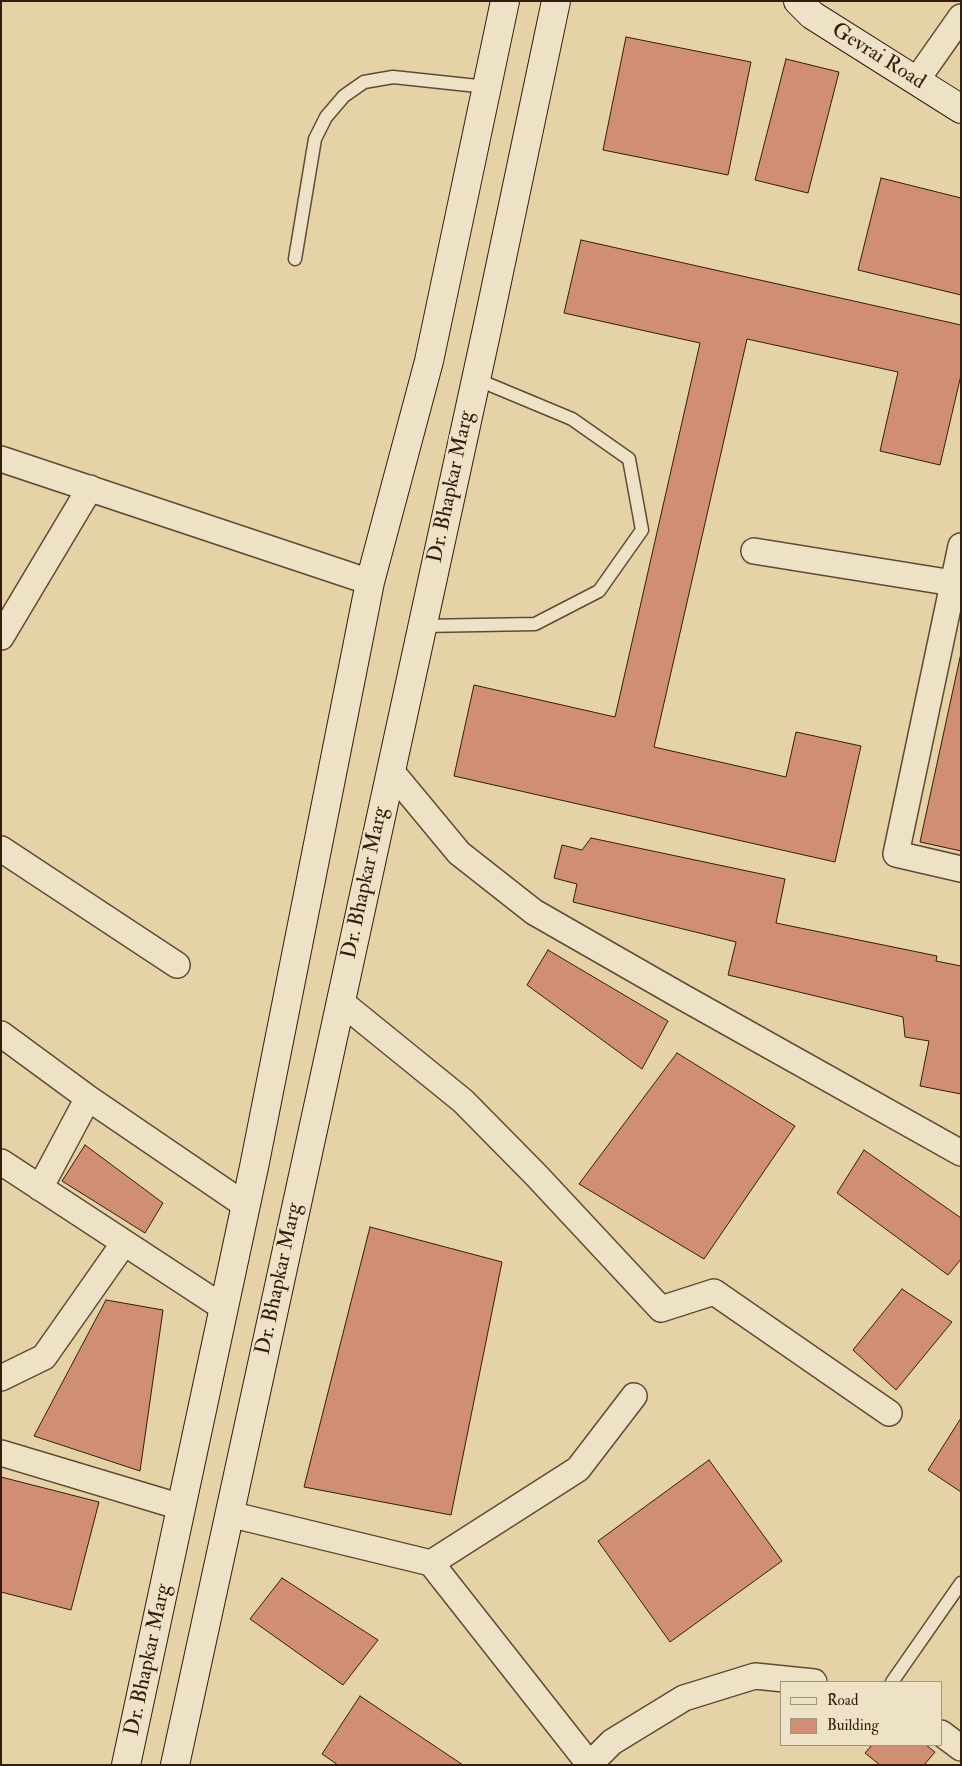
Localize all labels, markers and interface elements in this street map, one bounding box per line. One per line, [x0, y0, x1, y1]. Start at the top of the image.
street label: Gevrai Road [826, 18, 930, 96]
street label: Dr. Bhapkar Marg [424, 409, 480, 565]
street label: Dr. Bhapkar Marg [338, 805, 394, 961]
street label: Dr. Bhapkar Marg [252, 1201, 308, 1357]
street label: Dr. Bhapkar Marg [121, 1582, 177, 1738]
legend [780, 1681, 942, 1746]
text: Road [827, 1691, 858, 1710]
text: Building [827, 1716, 879, 1735]

